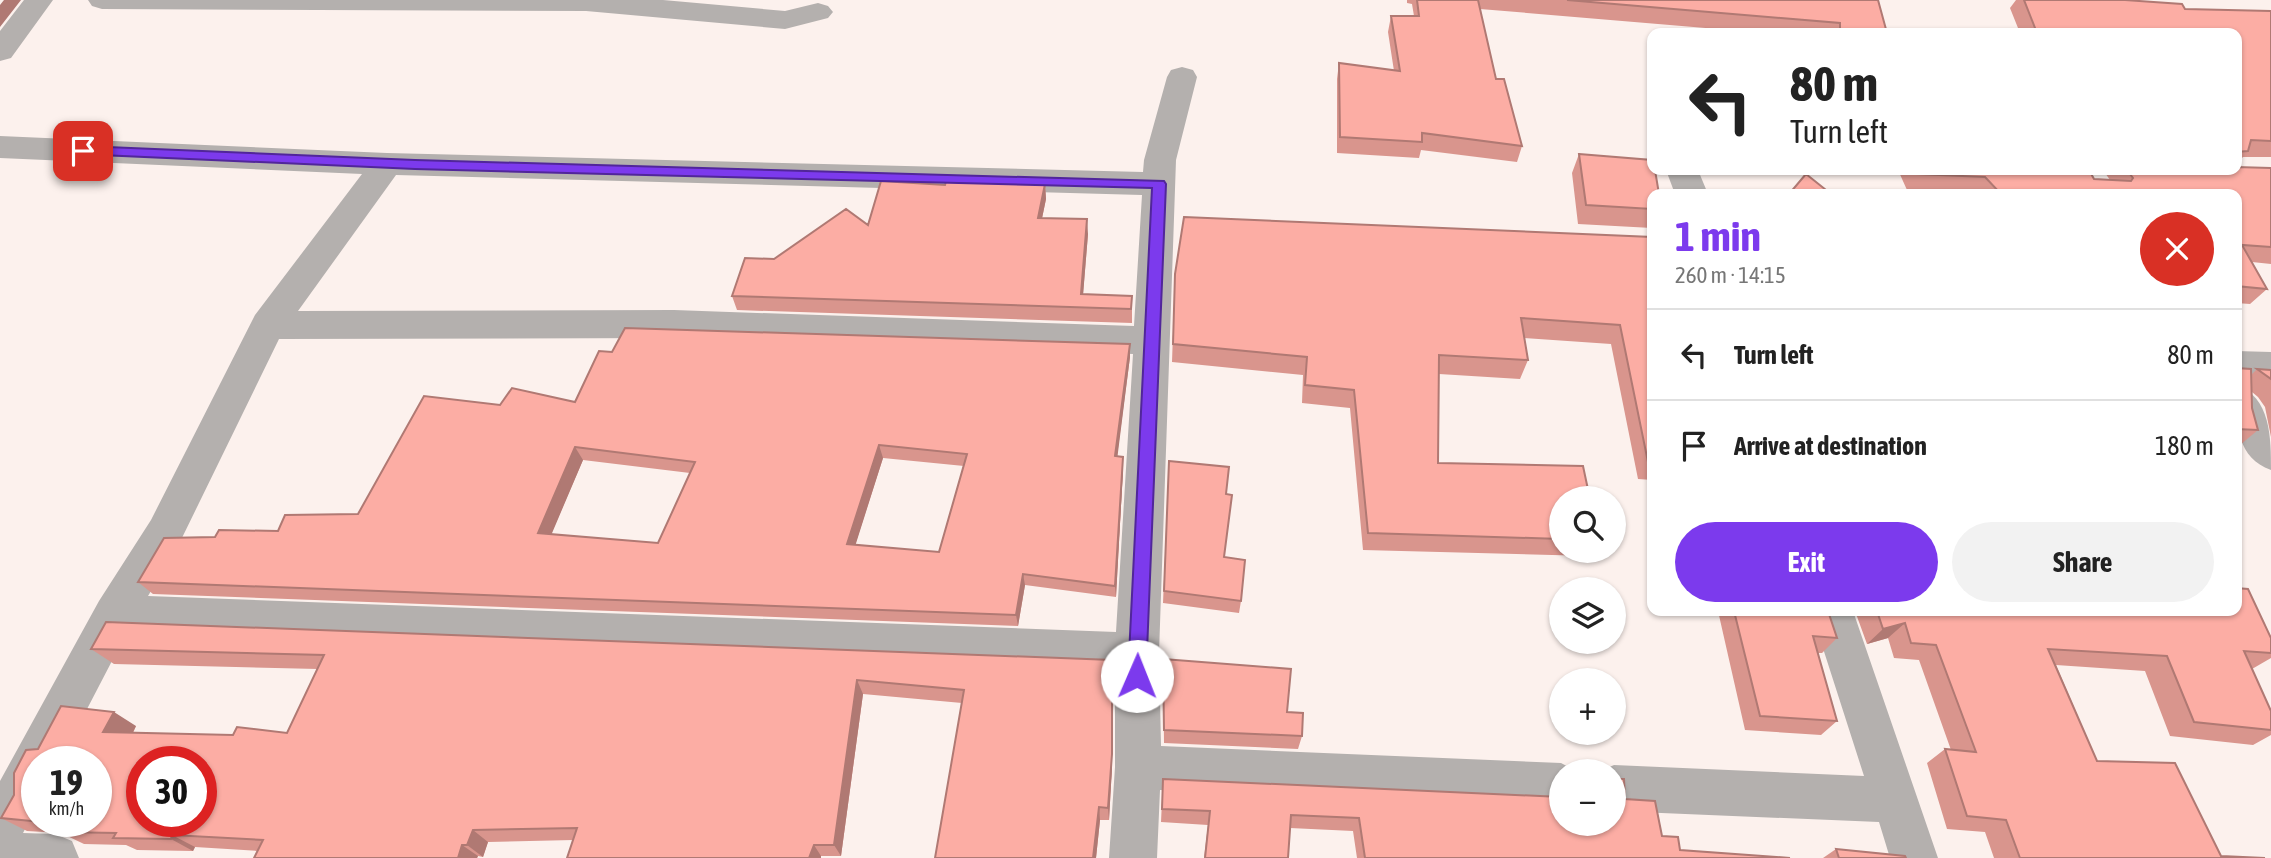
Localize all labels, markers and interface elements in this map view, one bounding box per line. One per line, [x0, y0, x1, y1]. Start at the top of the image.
text: 80 m [1790, 55, 1878, 111]
icon: left [1675, 56, 1766, 147]
text: Turn left [1790, 113, 1888, 150]
pin [53, 121, 113, 181]
icon: arrive [64, 132, 102, 170]
text: 1 min [1675, 212, 1761, 260]
button: close [2140, 212, 2214, 286]
text: 260 m · 14:15 [1675, 262, 1786, 288]
icon: left [1675, 336, 1713, 374]
text: Turn left [1734, 340, 1814, 370]
text: 80 m [2167, 340, 2214, 370]
icon: arrive [1675, 427, 1713, 465]
text: Arrive at destination [1734, 431, 1927, 461]
text: 180 m [2155, 431, 2214, 461]
map controls [1549, 486, 1626, 836]
button: search [1549, 486, 1626, 563]
button: Exit [1675, 522, 1938, 602]
button: Share [1952, 522, 2214, 602]
button: layers [1549, 577, 1626, 654]
position arrow [1100, 639, 1174, 713]
button: + [1549, 668, 1626, 745]
speed limit sign: 30 [126, 746, 217, 837]
button: − [1549, 759, 1626, 836]
text: 19 [50, 762, 83, 802]
text: km/h [49, 798, 84, 819]

